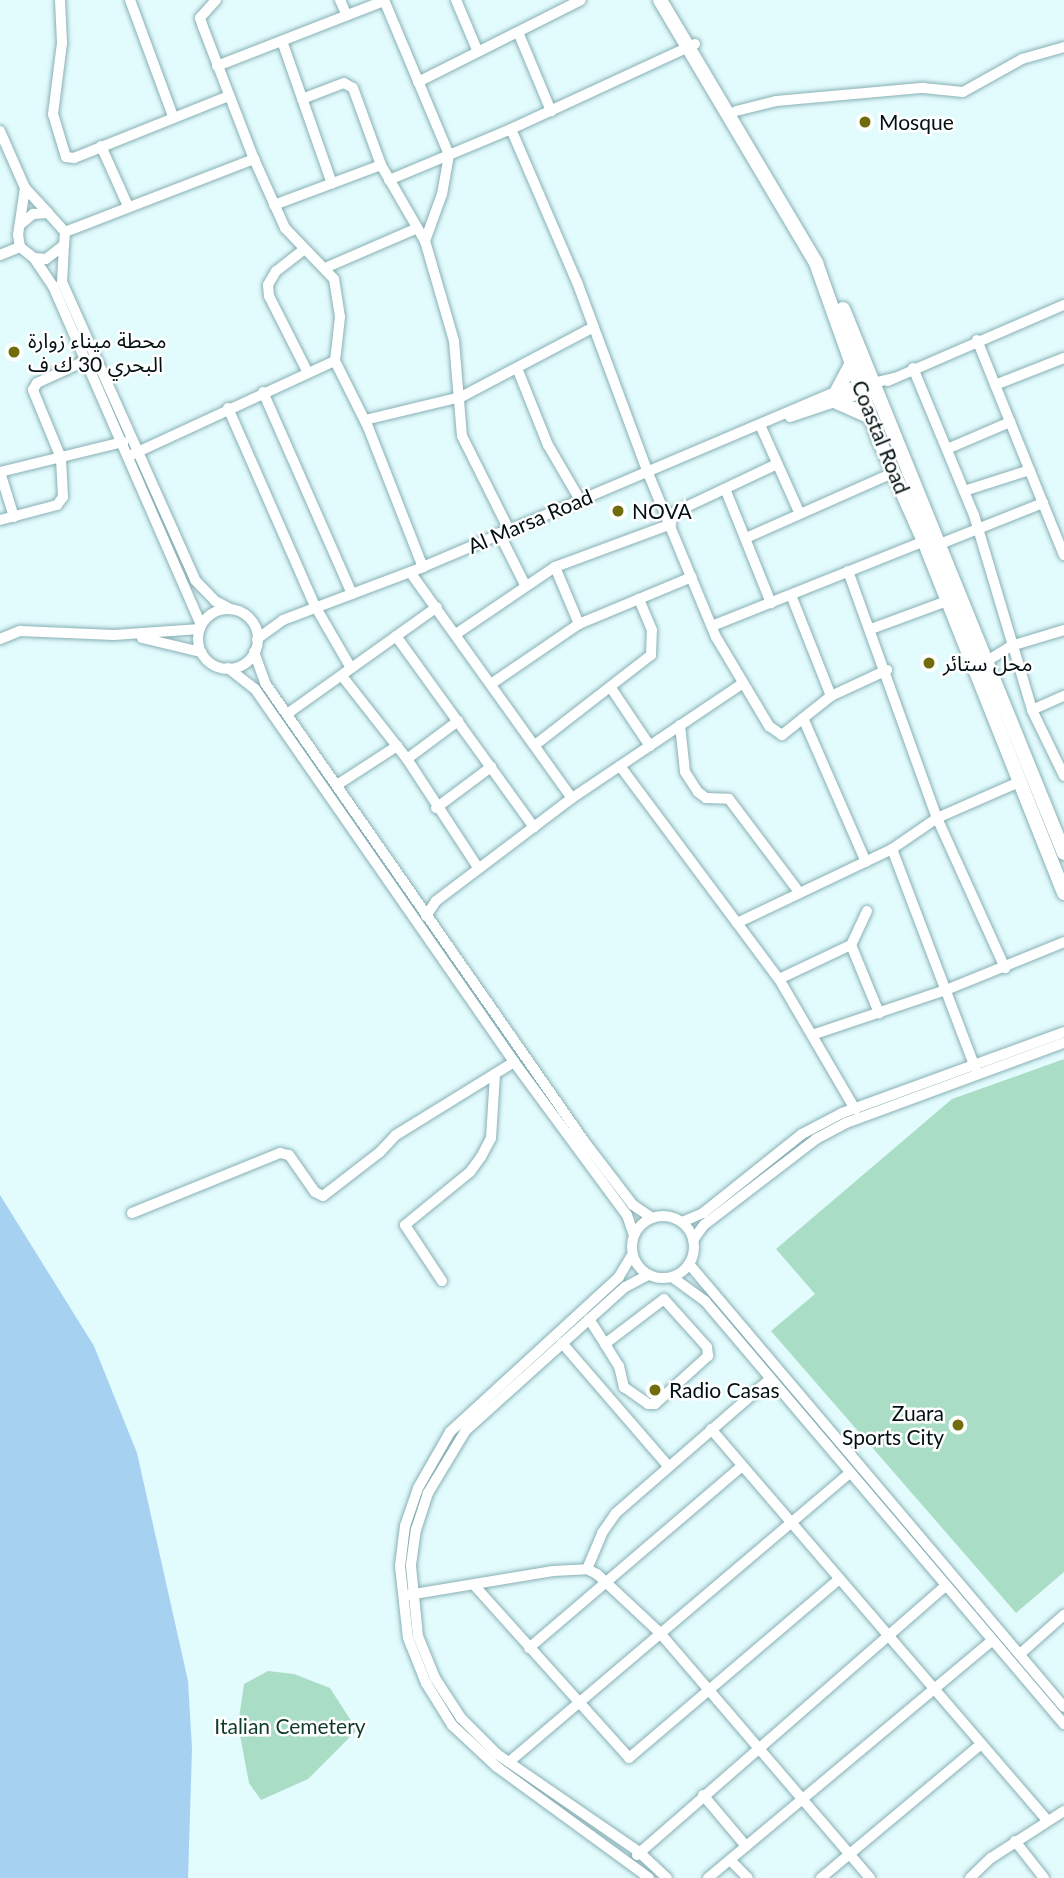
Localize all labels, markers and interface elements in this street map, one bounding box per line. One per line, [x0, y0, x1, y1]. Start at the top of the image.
place label: Mosque [879, 109, 954, 135]
marker: Mosque [857, 114, 873, 130]
place label: محطة ميناء زوارة البحري 30 ك ف [28, 327, 167, 377]
marker: محطة ميناء زوارة البحري 30 ك ف [6, 344, 22, 360]
street label: Coastal Road [847, 377, 915, 497]
street label: Al Marsa Road [464, 483, 596, 559]
place label: NOVA [632, 498, 692, 524]
marker: NOVA [610, 503, 626, 519]
place label: محل ستائر [943, 650, 1032, 676]
marker: محل ستائر [921, 655, 937, 671]
place label: Radio Casas [669, 1377, 780, 1403]
marker: Radio Casas [647, 1382, 663, 1398]
place label: Zuara Sports City [842, 1400, 944, 1450]
marker: Zuara Sports City [950, 1417, 966, 1433]
park label: Italian Cemetery [214, 1713, 366, 1739]

